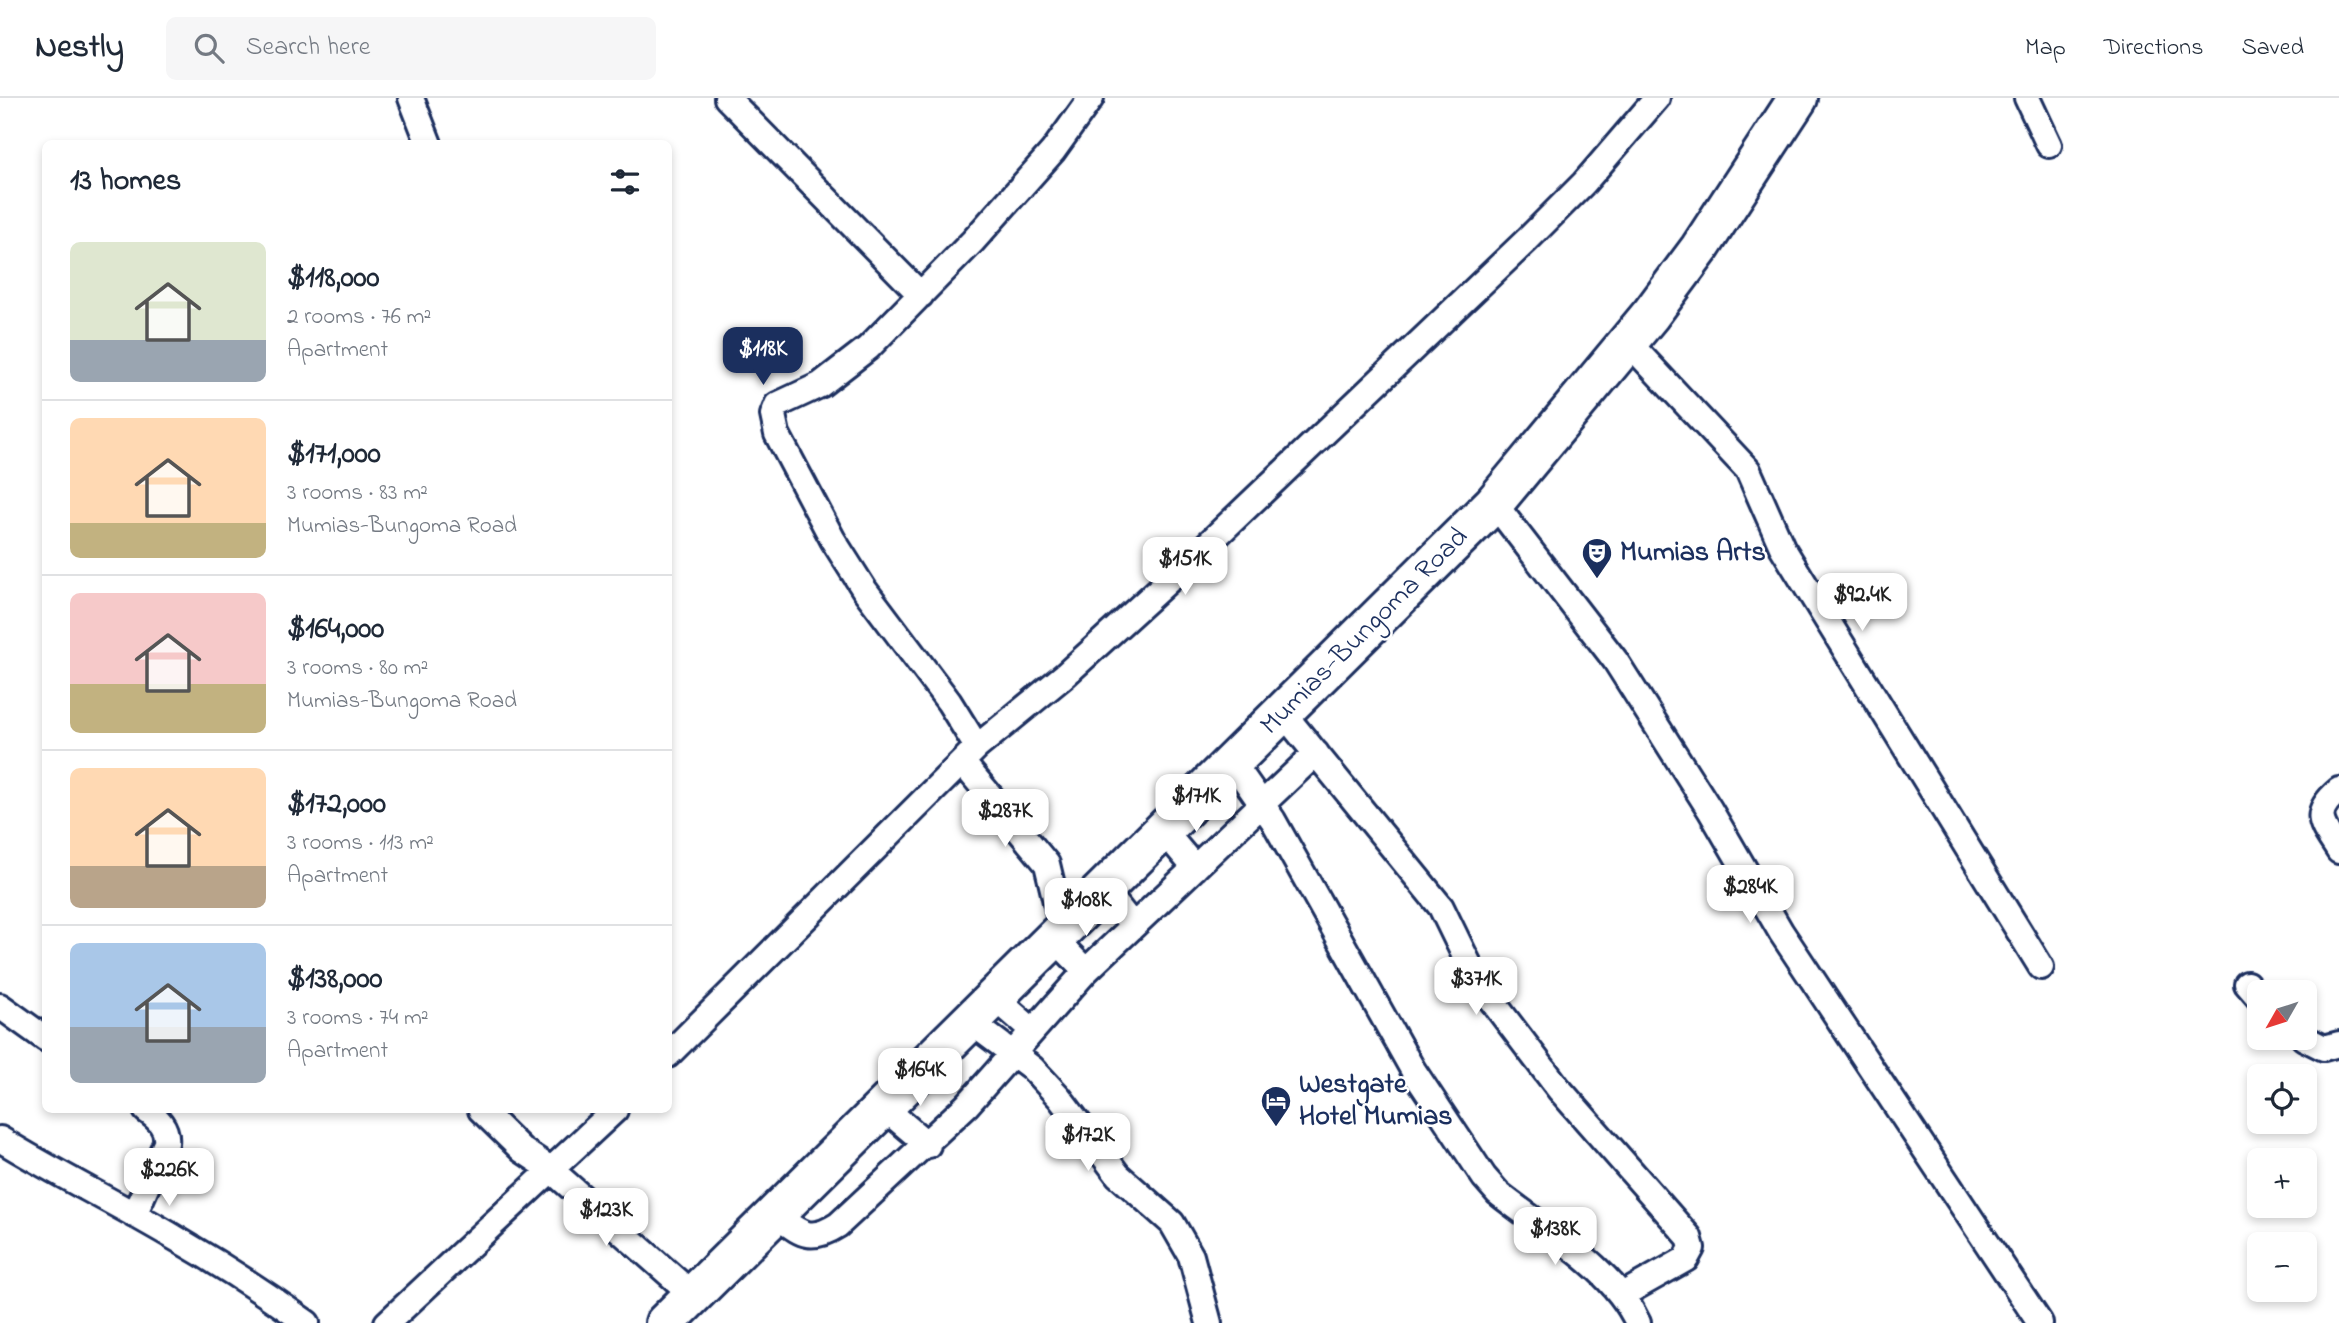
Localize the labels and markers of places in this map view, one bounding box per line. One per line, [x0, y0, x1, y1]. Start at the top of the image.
pin: $118K [714, 328, 812, 387]
place label: Mumias Arts [1620, 533, 1766, 574]
theatre icon: Mumias Arts [1580, 536, 1614, 580]
pin: $151K [1136, 538, 1234, 597]
pin: $92.4K [1805, 574, 1919, 633]
pin: $171K [1147, 774, 1245, 834]
pin: $287K [956, 790, 1054, 849]
pin: $284K [1701, 866, 1799, 925]
pin: $108K [1037, 878, 1135, 938]
pin: $371K [1427, 958, 1525, 1017]
pin: $164K [871, 1048, 969, 1108]
place label: Westgate Hotel Mumias [1299, 1065, 1453, 1138]
hotel icon: Westgate Hotel Mumias [1259, 1084, 1293, 1128]
pin: $172K [1039, 1114, 1137, 1173]
pin: $226K [120, 1148, 218, 1208]
pin: $123K [557, 1188, 655, 1248]
pin: $138K [1506, 1208, 1604, 1267]

